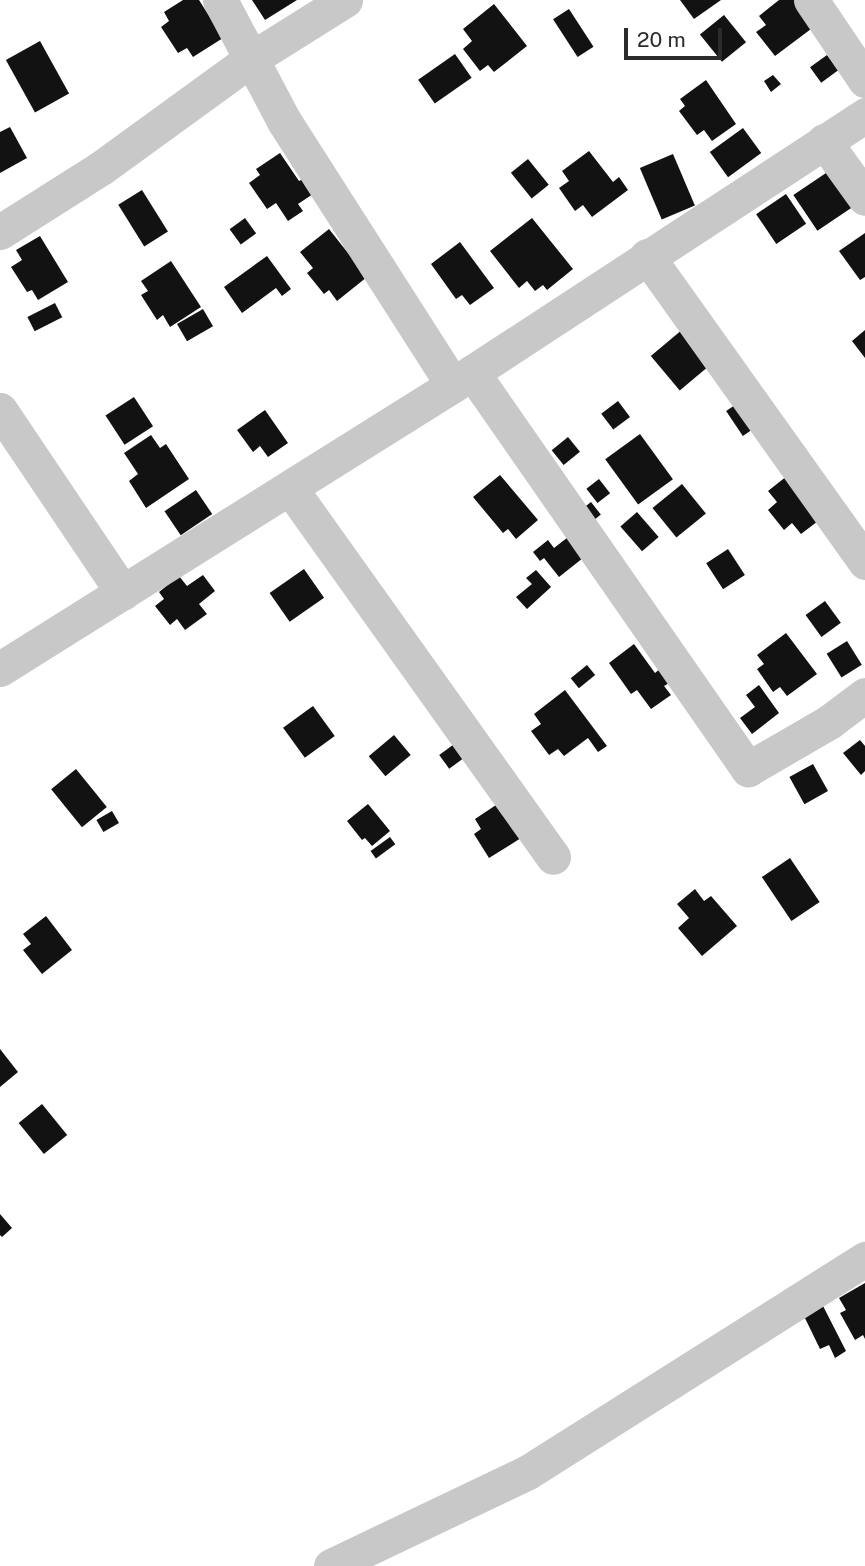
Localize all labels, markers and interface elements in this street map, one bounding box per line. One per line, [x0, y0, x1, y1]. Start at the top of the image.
scale bar [627, 14, 725, 58]
text: 20 m [637, 27, 686, 52]

